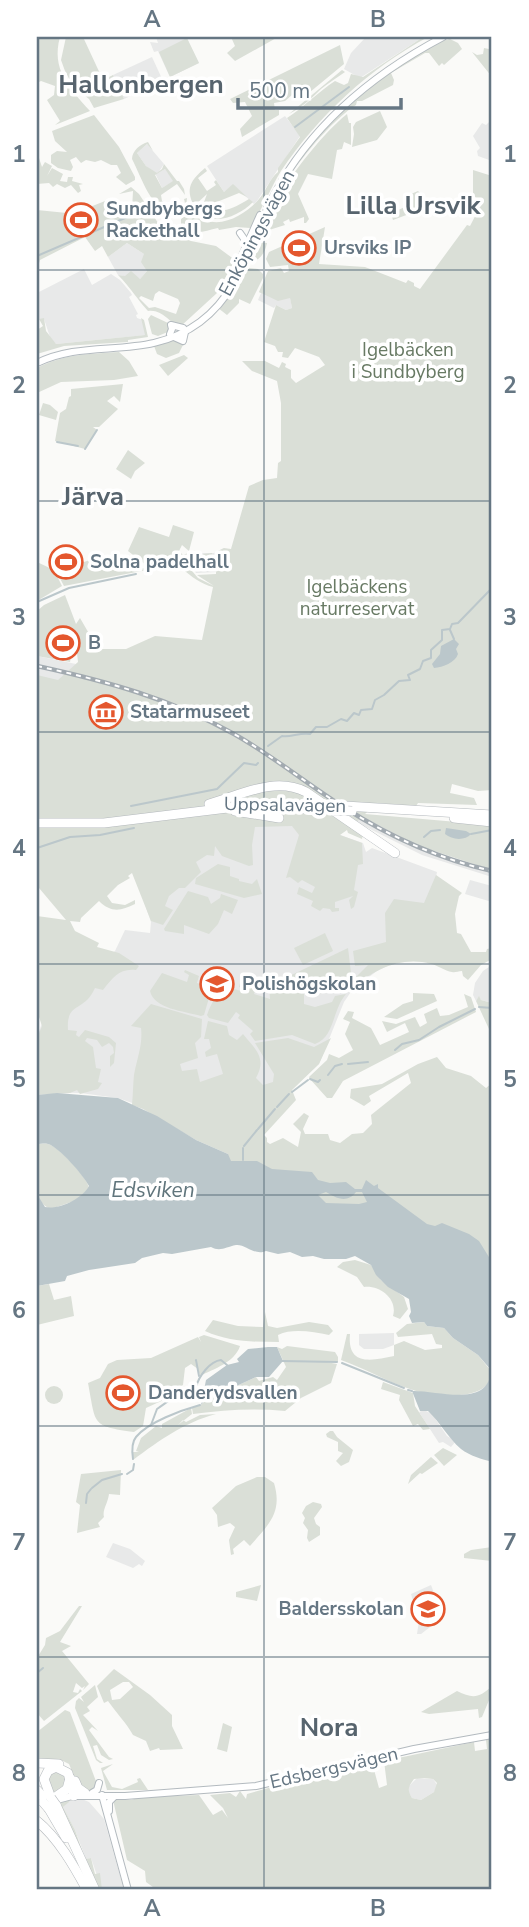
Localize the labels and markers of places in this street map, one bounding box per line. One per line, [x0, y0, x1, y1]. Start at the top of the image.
place label: Sundbybergs Rackethall [106, 196, 222, 244]
sports icon: Sundbybergs Rackethall [62, 201, 100, 239]
sports icon: Ursviks IP [280, 229, 318, 267]
place label: Ursviks IP [324, 235, 411, 261]
sports icon: Solna padelhall [47, 543, 85, 581]
place label: Solna padelhall [90, 549, 229, 575]
sports icon: B [44, 624, 82, 662]
place label: B [88, 630, 101, 656]
museum icon: Statarmuseet [87, 693, 125, 731]
place label: Statarmuseet [130, 699, 250, 725]
school or university icon: Polishögskolan [198, 965, 236, 1003]
place label: Polishögskolan [242, 971, 376, 997]
sports icon: Danderydsvallen [104, 1374, 142, 1412]
place label: Danderydsvallen [148, 1380, 298, 1406]
school or university icon: Baldersskolan [409, 1590, 447, 1628]
place label: Baldersskolan [278, 1596, 404, 1622]

